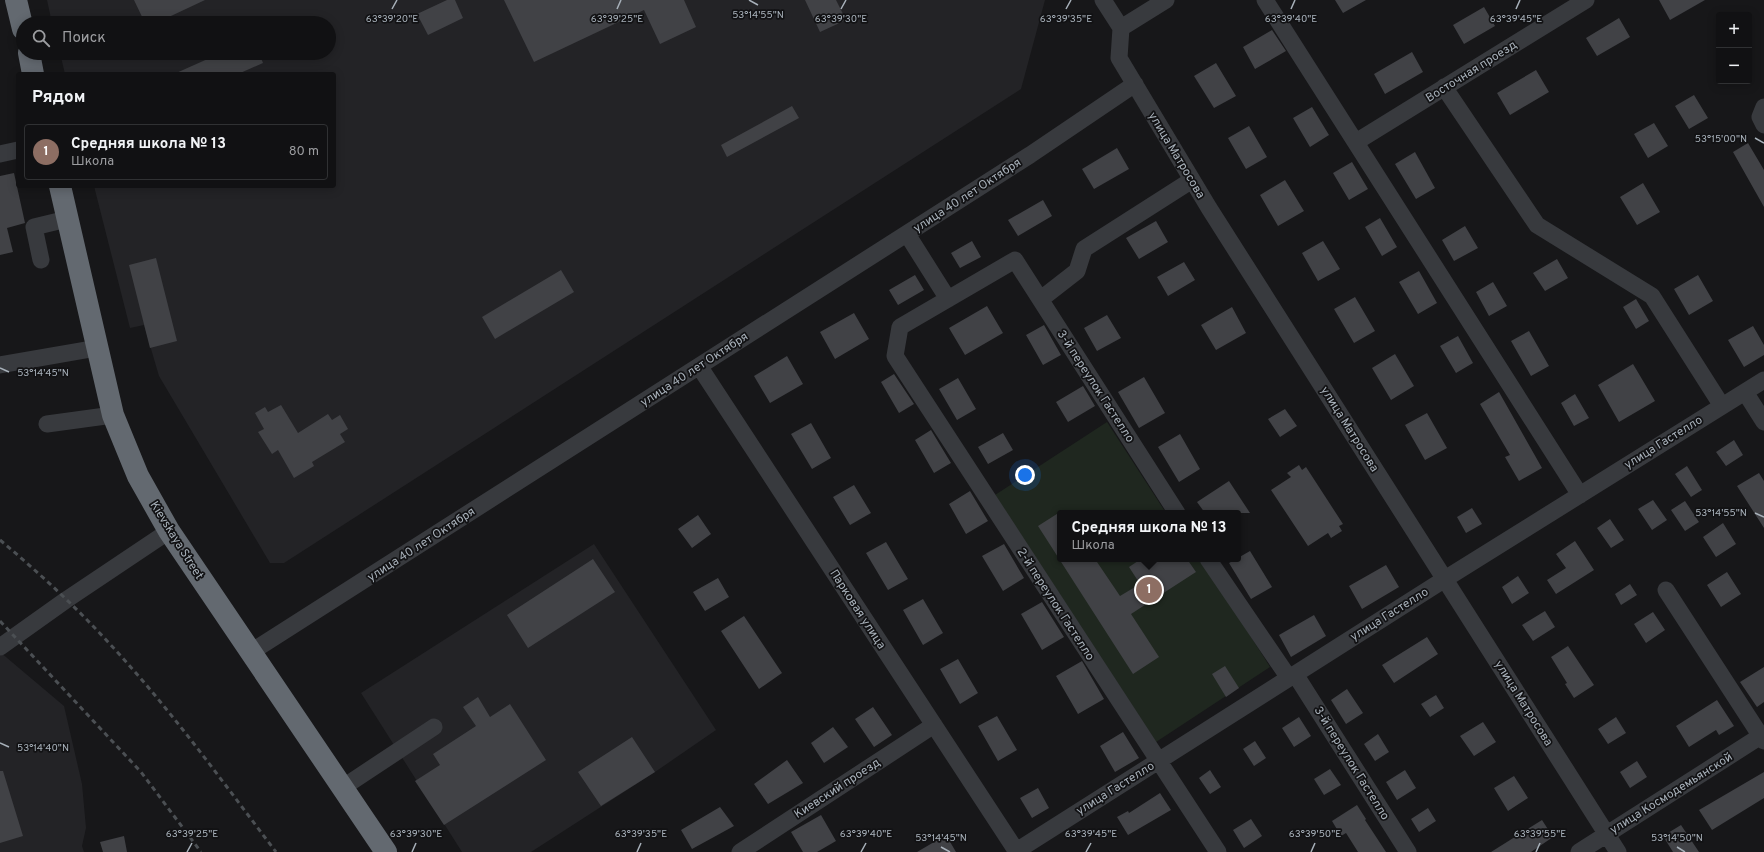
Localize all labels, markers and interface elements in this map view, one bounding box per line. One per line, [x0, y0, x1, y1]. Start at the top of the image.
text: 53°14'55"N [732, 9, 784, 22]
map controls [1716, 12, 1752, 84]
button: + [1716, 12, 1752, 48]
text: 63°39'20"E [366, 13, 418, 26]
text: 63°39'25"E [591, 13, 643, 26]
text: 63°39'30"E [815, 13, 867, 26]
text: 63°39'35"E [1040, 13, 1092, 26]
text: 63°39'40"E [1265, 13, 1317, 26]
text: 63°39'45"E [1490, 13, 1542, 26]
search box [16, 16, 336, 60]
icon: search [30, 27, 52, 49]
text: Поиск [62, 29, 106, 48]
street label: Восточная проезд [1423, 37, 1520, 106]
button: − [1716, 48, 1752, 84]
text: Рядом [32, 87, 85, 109]
street label: улица Матросова [1144, 109, 1208, 202]
text: 53°15'00"N [1695, 133, 1747, 146]
text: Средняя школа № 13 [71, 135, 226, 154]
text: 1 [43, 144, 49, 160]
text: 80 m [289, 144, 319, 160]
text: Школа [71, 154, 114, 170]
street label: улица 40 лет Октября [911, 155, 1025, 237]
street label: 3-й переулок Гастелло [1053, 327, 1138, 446]
street label: улица 40 лет Октября [638, 329, 752, 411]
text: 53°14'45"N [17, 367, 69, 380]
street label: улица Матросова [1316, 384, 1382, 475]
street label: улица Гастелло [1621, 412, 1706, 473]
your location [1015, 465, 1035, 485]
street label: Kievskaya Street [146, 498, 207, 583]
street label: улица 40 лет Октября [365, 504, 479, 586]
text: 53°14'55"N [1695, 507, 1747, 520]
popup [1057, 510, 1241, 562]
text: Средняя школа № 13 [1072, 519, 1227, 538]
text: Школа [1072, 538, 1115, 554]
street label: 2-й переулок Гастелло [1013, 545, 1098, 664]
street label: Парковая улица [825, 567, 889, 652]
pin: 1 [1136, 575, 1162, 605]
street label: улица Гастелло [1347, 584, 1432, 645]
street label: улица Матросова [1490, 658, 1556, 749]
street label: 3-й переулок Гастелло [1310, 704, 1393, 824]
text: 53°14'40"N [17, 742, 69, 755]
street label: улица Космодемьянской [1607, 749, 1736, 838]
street label: Киевский проезд [791, 755, 884, 823]
street label: улица Гастелло [1073, 758, 1158, 819]
text: 63°39'25"E [166, 828, 218, 841]
text: 63°39'30"E [390, 828, 442, 841]
text: 63°39'35"E [615, 828, 667, 841]
text: 63°39'40"E [840, 828, 892, 841]
text: 63°39'45"E [1065, 828, 1117, 841]
text: 63°39'50"E [1289, 828, 1341, 841]
text: 63°39'55"E [1514, 828, 1566, 841]
text: 53°14'45"N [915, 832, 967, 845]
text: 53°14'50"N [1651, 832, 1703, 845]

